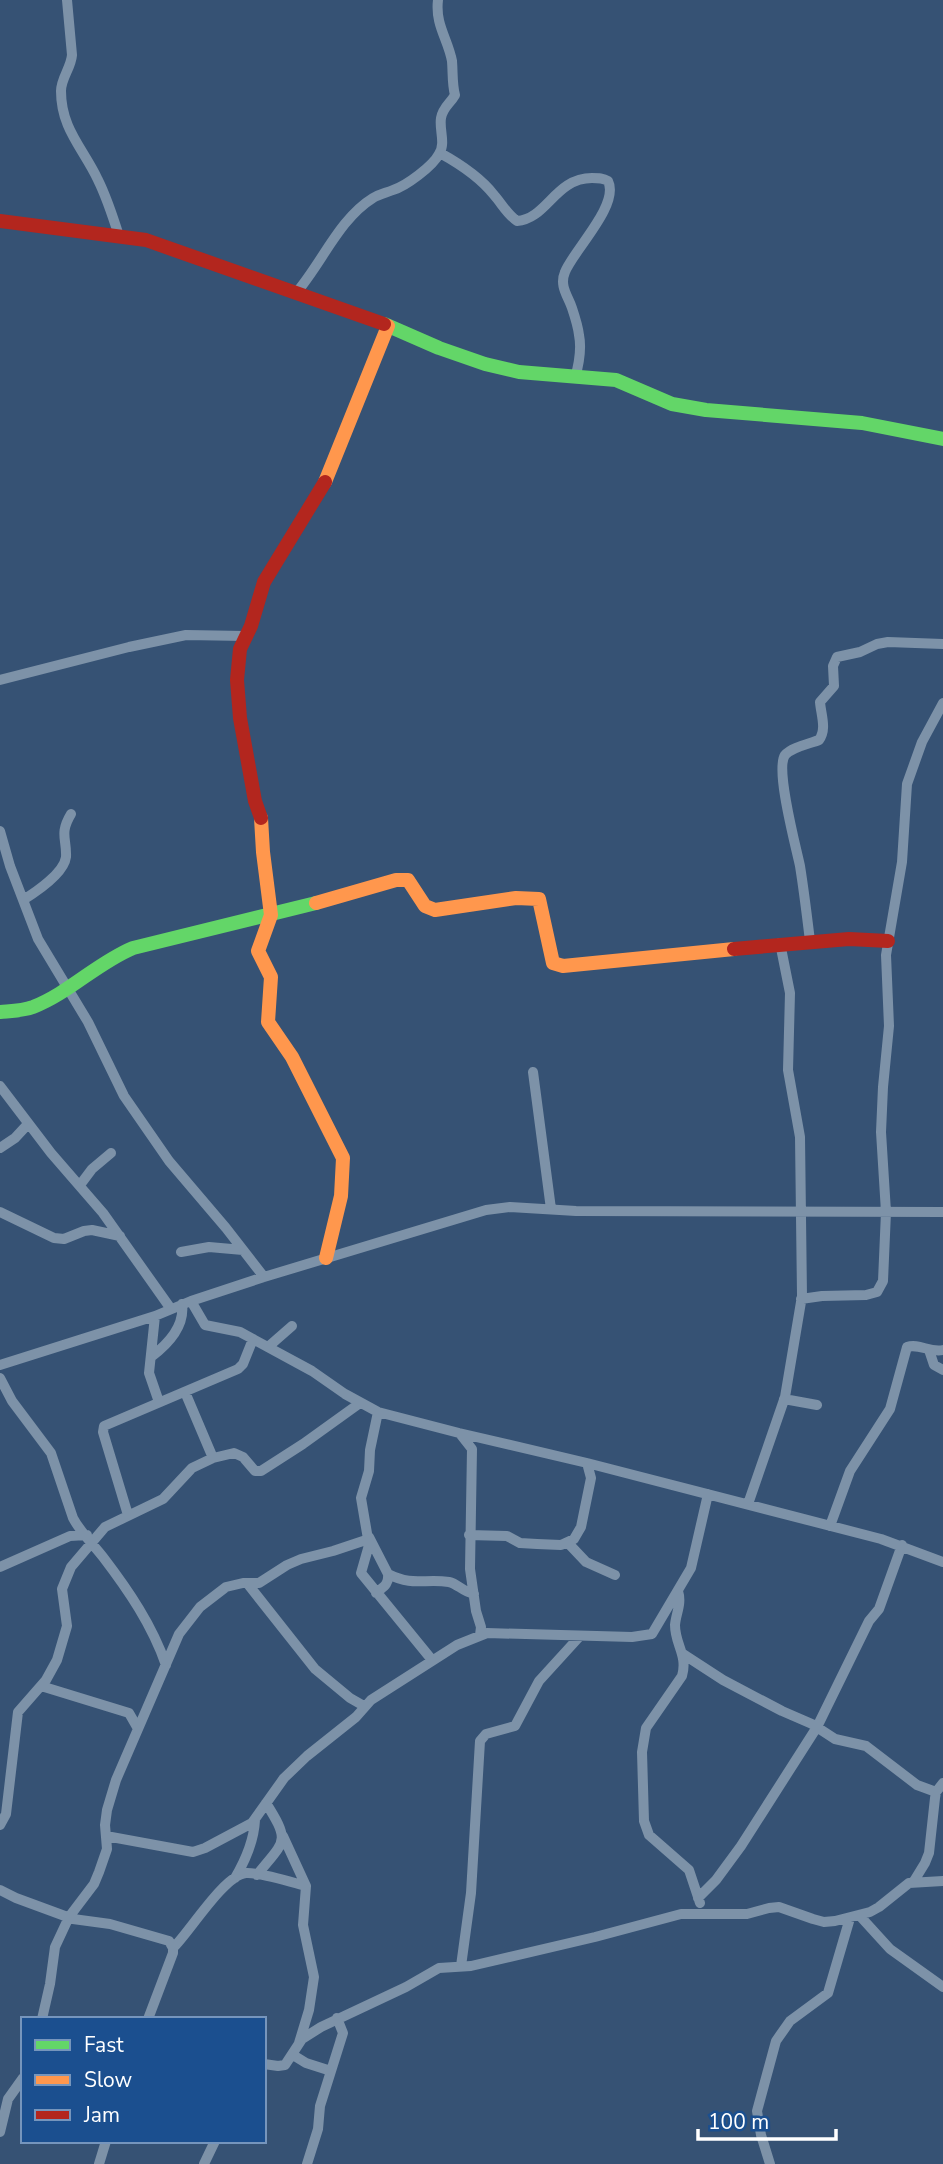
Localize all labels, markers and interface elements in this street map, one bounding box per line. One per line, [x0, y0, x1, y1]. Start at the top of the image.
legend [21, 2017, 266, 2143]
text: Fast [84, 2031, 124, 2059]
text: Slow [84, 2066, 133, 2094]
scale bar [698, 2098, 836, 2142]
text: Jam [83, 2101, 120, 2129]
text: 100 m [708, 2108, 769, 2136]

